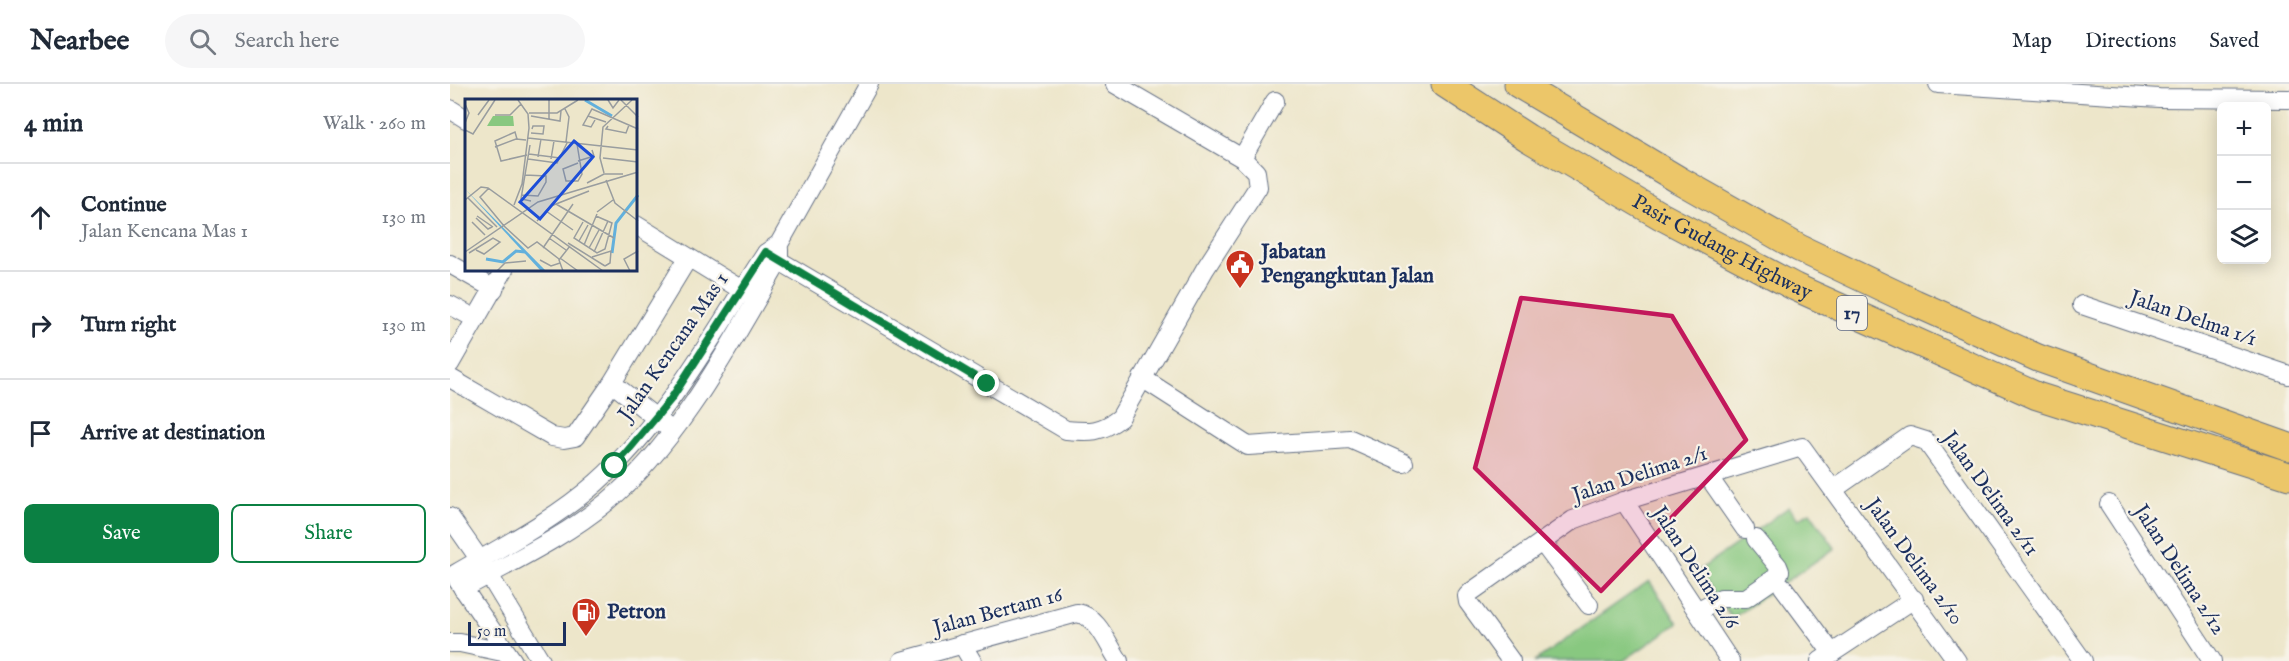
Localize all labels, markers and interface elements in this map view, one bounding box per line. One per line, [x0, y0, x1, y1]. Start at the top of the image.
search box [165, 14, 585, 68]
text: Nearbee [30, 24, 129, 59]
icon: search [186, 25, 219, 58]
text: Search here [234, 27, 339, 55]
text: Map [2012, 28, 2052, 55]
text: Directions [2085, 28, 2176, 55]
text: Saved [2209, 28, 2259, 55]
inset map [465, 99, 638, 272]
map controls [2217, 102, 2271, 264]
button: + [2217, 102, 2271, 156]
text: 4 min [24, 107, 83, 140]
text: Walk · 260 m [323, 111, 426, 136]
button: − [2217, 156, 2271, 210]
street label: Pasir Gudang Highway [1627, 188, 1817, 307]
text: Continue [81, 191, 167, 219]
icon: ahead [24, 201, 57, 234]
text: 130 m [381, 205, 426, 230]
button: layers [2217, 210, 2271, 264]
text: Jalan Kencana Mas 1 [81, 219, 248, 244]
place label: Jabatan Pengangkutan Jalan [1258, 239, 1434, 290]
public building icon: Jabatan Pengangkutan Jalan [1224, 248, 1256, 290]
street label: Jalan Kencana Mas 1 [612, 267, 735, 428]
street label: Jalan Delma 1/1 [2124, 284, 2260, 353]
road number: 17 [1837, 296, 1867, 330]
icon: right [24, 309, 57, 342]
text: Turn right [81, 311, 176, 339]
text: 130 m [381, 313, 426, 338]
route end [973, 370, 999, 396]
icon: arrive [24, 417, 57, 450]
text: Arrive at destination [81, 419, 265, 447]
street label: Jalan Delima 2/11 [1934, 425, 2044, 562]
street label: Jalan Delima 2/1 [1567, 440, 1711, 510]
route start [601, 452, 627, 478]
street label: Jalan Delima 2/10 [1858, 492, 1969, 631]
street label: Jalan Delima 2/12 [2126, 498, 2231, 640]
street label: Jalan Delima 2/6 [1644, 500, 1745, 636]
button: Save [24, 504, 219, 563]
button: Share [231, 504, 426, 563]
street label: Jalan Bertam 16 [928, 581, 1067, 643]
fuel station icon: Petron [570, 596, 602, 638]
place label: Petron [607, 599, 666, 626]
scale bar [468, 619, 566, 646]
text: 50 m [477, 622, 506, 642]

